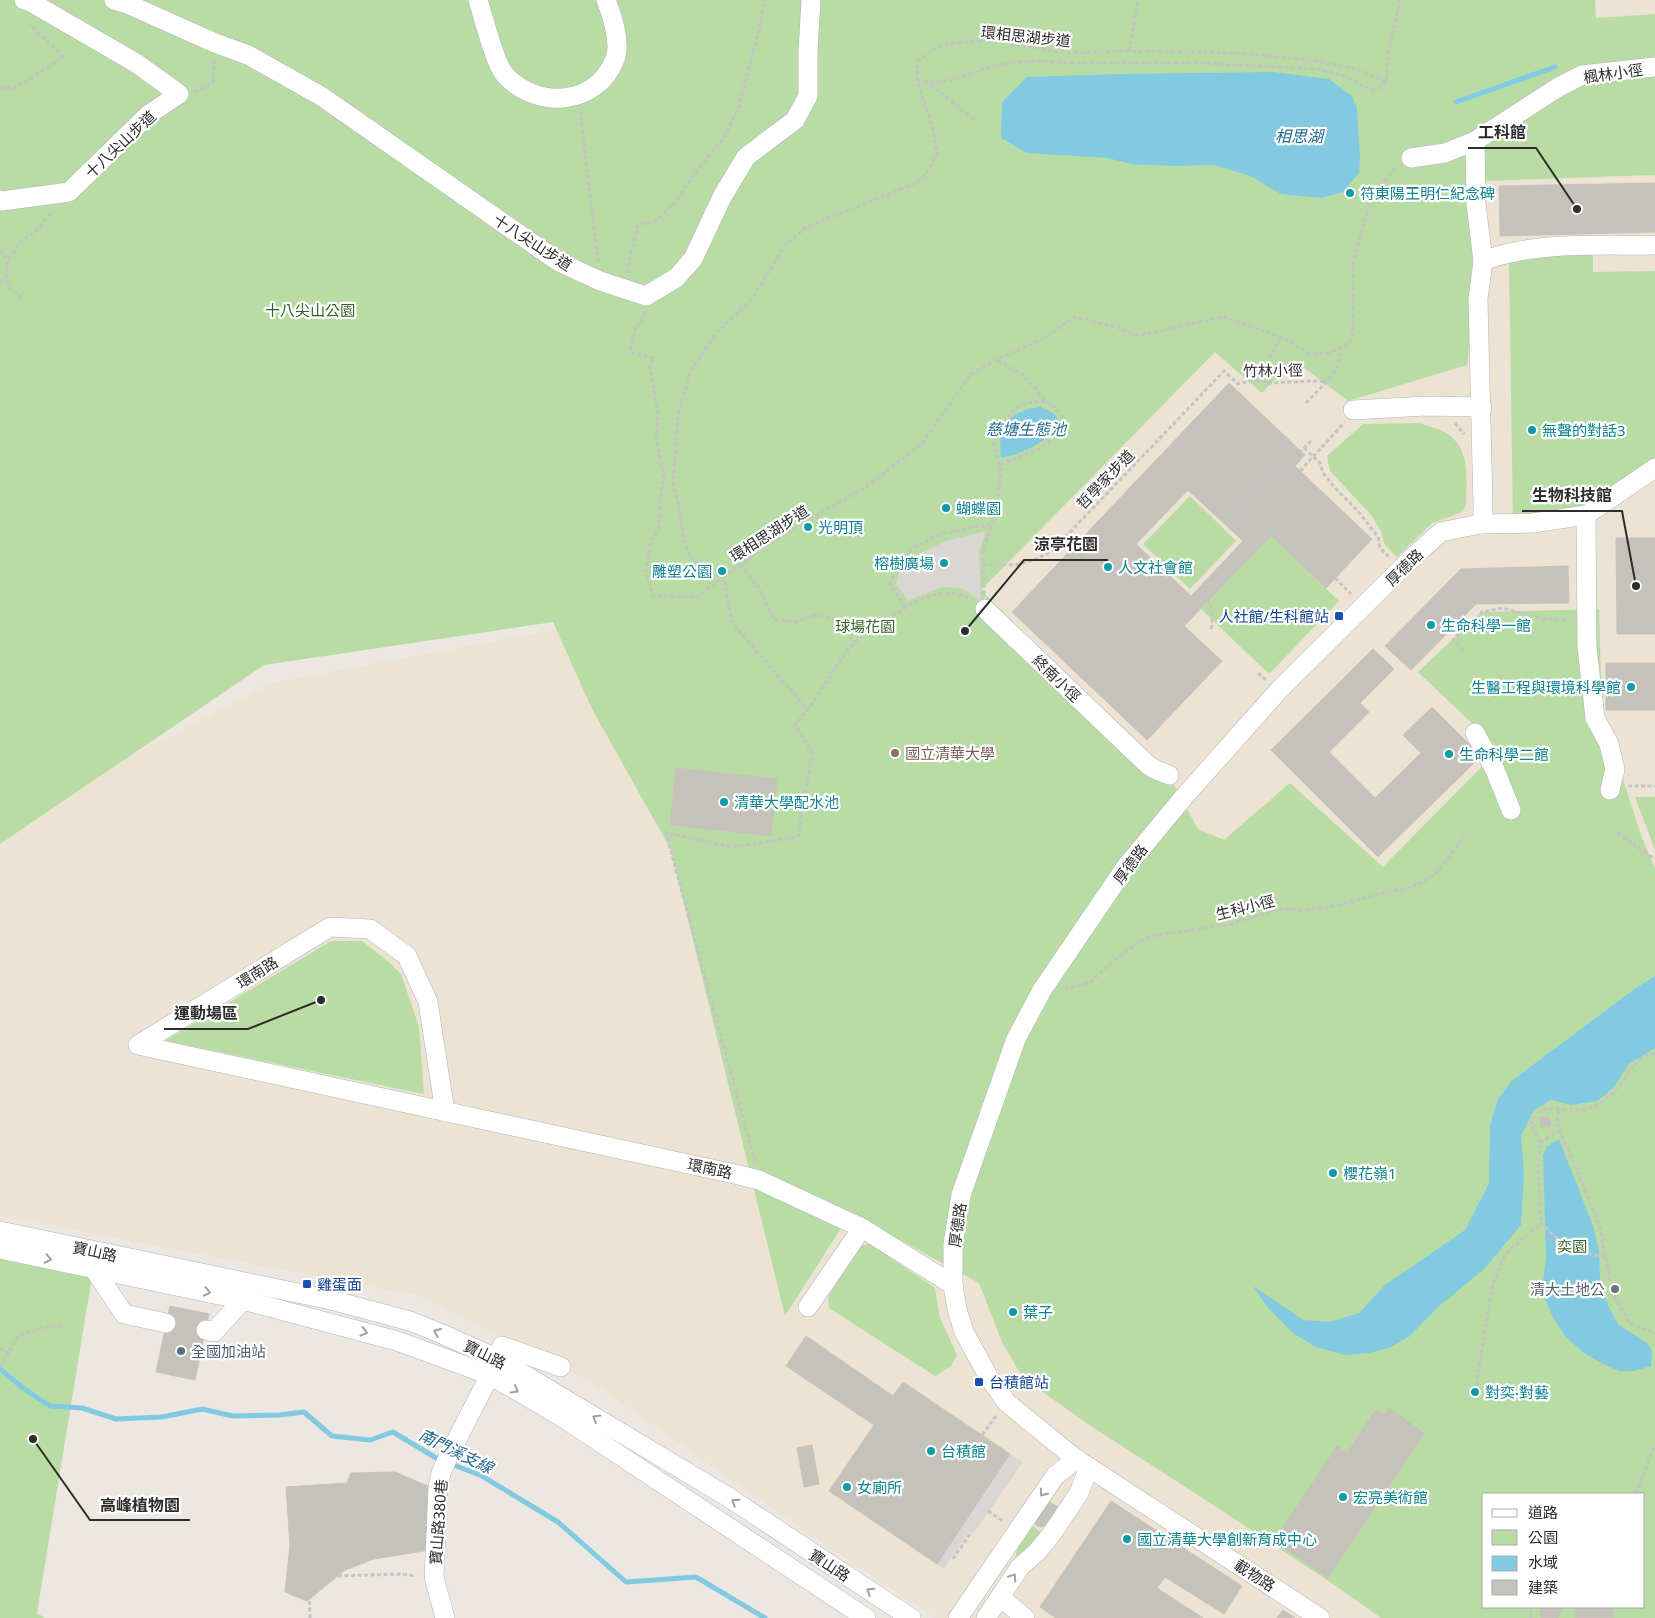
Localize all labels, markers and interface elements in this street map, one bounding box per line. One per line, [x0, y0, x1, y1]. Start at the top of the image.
street label: 環相思湖步道 [980, 21, 1072, 51]
street label: 楓林小徑 [1582, 59, 1644, 87]
street label: 十八尖山步道 [80, 106, 160, 182]
callout: 工科館 [1468, 117, 1536, 148]
text: 工科館 [1478, 121, 1526, 143]
water label: 相思湖 [1275, 125, 1326, 147]
place label: 符東陽王明仁紀念碑 [1360, 183, 1495, 203]
marker: 符東陽王明仁紀念碑 [1344, 187, 1356, 199]
street label: 十八尖山步道 [490, 209, 576, 275]
park label: 十八尖山公園 [265, 300, 355, 320]
street label: 竹林小徑 [1243, 359, 1303, 381]
water label: 慈塘生態池 [986, 418, 1068, 440]
place label: 無聲的對話3 [1542, 420, 1626, 440]
marker: 無聲的對話3 [1526, 424, 1538, 436]
street label: 哲學家步道 [1072, 445, 1138, 513]
callout: 生物科技館 [1522, 480, 1622, 511]
text: 生物科技館 [1532, 484, 1612, 506]
place label: 蝴蝶園 [956, 498, 1001, 518]
street label: 環相思湖步道 [726, 500, 812, 566]
marker: 蝴蝶園 [940, 502, 952, 514]
place label: 光明頂 [818, 517, 863, 537]
marker: 光明頂 [802, 521, 814, 533]
callout: 涼亭花園 [1024, 529, 1108, 560]
text: 涼亭花園 [1034, 533, 1098, 555]
street label: 厚德路 [1381, 544, 1427, 590]
place label: 榕樹廣場 [874, 553, 934, 573]
marker: 榕樹廣場 [938, 557, 950, 569]
place label: 人文社會館 [1118, 557, 1193, 577]
place label: 雕塑公園 [652, 561, 712, 581]
marker: 人文社會館 [1102, 561, 1114, 573]
marker: 雕塑公園 [716, 565, 728, 577]
place label: 人社館/生科館站 [1218, 606, 1329, 626]
marker: 人社館/生科館站 [1333, 610, 1345, 622]
place label: 生命科學一館 [1441, 615, 1531, 635]
park label: 球場花園 [835, 616, 895, 636]
marker: 生命科學一館 [1425, 619, 1437, 631]
street label: 終南小徑 [1028, 650, 1086, 706]
place label: 生醫工程與環境科學館 [1471, 677, 1621, 697]
marker: 生醫工程與環境科學館 [1625, 681, 1637, 693]
place label: 國立清華大學 [905, 743, 995, 763]
place label: 生命科學二館 [1459, 744, 1549, 764]
marker: 國立清華大學 [889, 747, 901, 759]
marker: 生命科學二館 [1443, 748, 1455, 760]
place label: 清華大學配水池 [734, 792, 839, 812]
marker: 清華大學配水池 [718, 796, 730, 808]
street label: 厚德路 [1108, 840, 1152, 888]
street label: 生科小徑 [1213, 890, 1277, 924]
street label: 環南路 [233, 952, 281, 992]
callout: 運動場區 [164, 998, 248, 1029]
text: 運動場區 [174, 1002, 238, 1024]
street label: 環南路 [686, 1154, 734, 1182]
place label: 櫻花嶺1 [1343, 1163, 1397, 1183]
marker: 櫻花嶺1 [1327, 1167, 1339, 1179]
street label: 厚德路 [944, 1201, 970, 1249]
park label: 奕園 [1557, 1236, 1587, 1256]
street label: 寶山路 [71, 1237, 119, 1265]
one-way arrow [43, 1253, 52, 1264]
place label: 雞蛋面 [317, 1274, 362, 1294]
marker: 雞蛋面 [301, 1278, 313, 1290]
place label: 清大土地公 [1530, 1279, 1605, 1299]
marker: 清大土地公 [1609, 1283, 1621, 1295]
one-way arrow [202, 1286, 211, 1297]
place label: 葉子 [1023, 1302, 1053, 1322]
marker: 葉子 [1007, 1306, 1019, 1318]
one-way arrow [360, 1326, 369, 1337]
one-way arrow [434, 1328, 442, 1338]
street label: 寶山路 [460, 1335, 510, 1373]
place label: 全國加油站 [191, 1341, 266, 1361]
marker: 全國加油站 [175, 1345, 187, 1357]
place label: 台積館站 [989, 1372, 1049, 1392]
marker: 台積館站 [973, 1376, 985, 1388]
place label: 對奕‧對藝 [1485, 1382, 1549, 1402]
one-way arrow [510, 1384, 519, 1394]
marker: 對奕‧對藝 [1469, 1386, 1481, 1398]
one-way arrow [592, 1414, 601, 1424]
water label: 南門溪支線 [415, 1424, 499, 1479]
place label: 台積館 [941, 1441, 986, 1461]
marker: 台積館 [925, 1445, 937, 1457]
place label: 女廁所 [857, 1477, 902, 1497]
street label: 寶山路380巷 [425, 1479, 451, 1565]
marker: 女廁所 [841, 1481, 853, 1493]
one-way arrow [1040, 1487, 1048, 1496]
place label: 宏亮美術館 [1353, 1487, 1428, 1507]
callout: 高峰植物園 [90, 1489, 190, 1520]
marker: 宏亮美術館 [1337, 1491, 1349, 1503]
legend [1482, 1493, 1645, 1608]
text: 高峰植物園 [100, 1494, 180, 1516]
one-way arrow [731, 1499, 740, 1508]
text: 道路 [1528, 1502, 1558, 1522]
text: 公園 [1528, 1527, 1558, 1547]
place label: 國立清華大學創新育成中心 [1137, 1529, 1317, 1549]
marker: 國立清華大學創新育成中心 [1121, 1533, 1133, 1545]
street label: 寶山路 [806, 1544, 854, 1586]
text: 水域 [1528, 1552, 1558, 1572]
street label: 載物路 [1231, 1554, 1279, 1596]
one-way arrow [1007, 1574, 1016, 1583]
text: 建築 [1528, 1577, 1558, 1597]
one-way arrow [867, 1588, 876, 1597]

